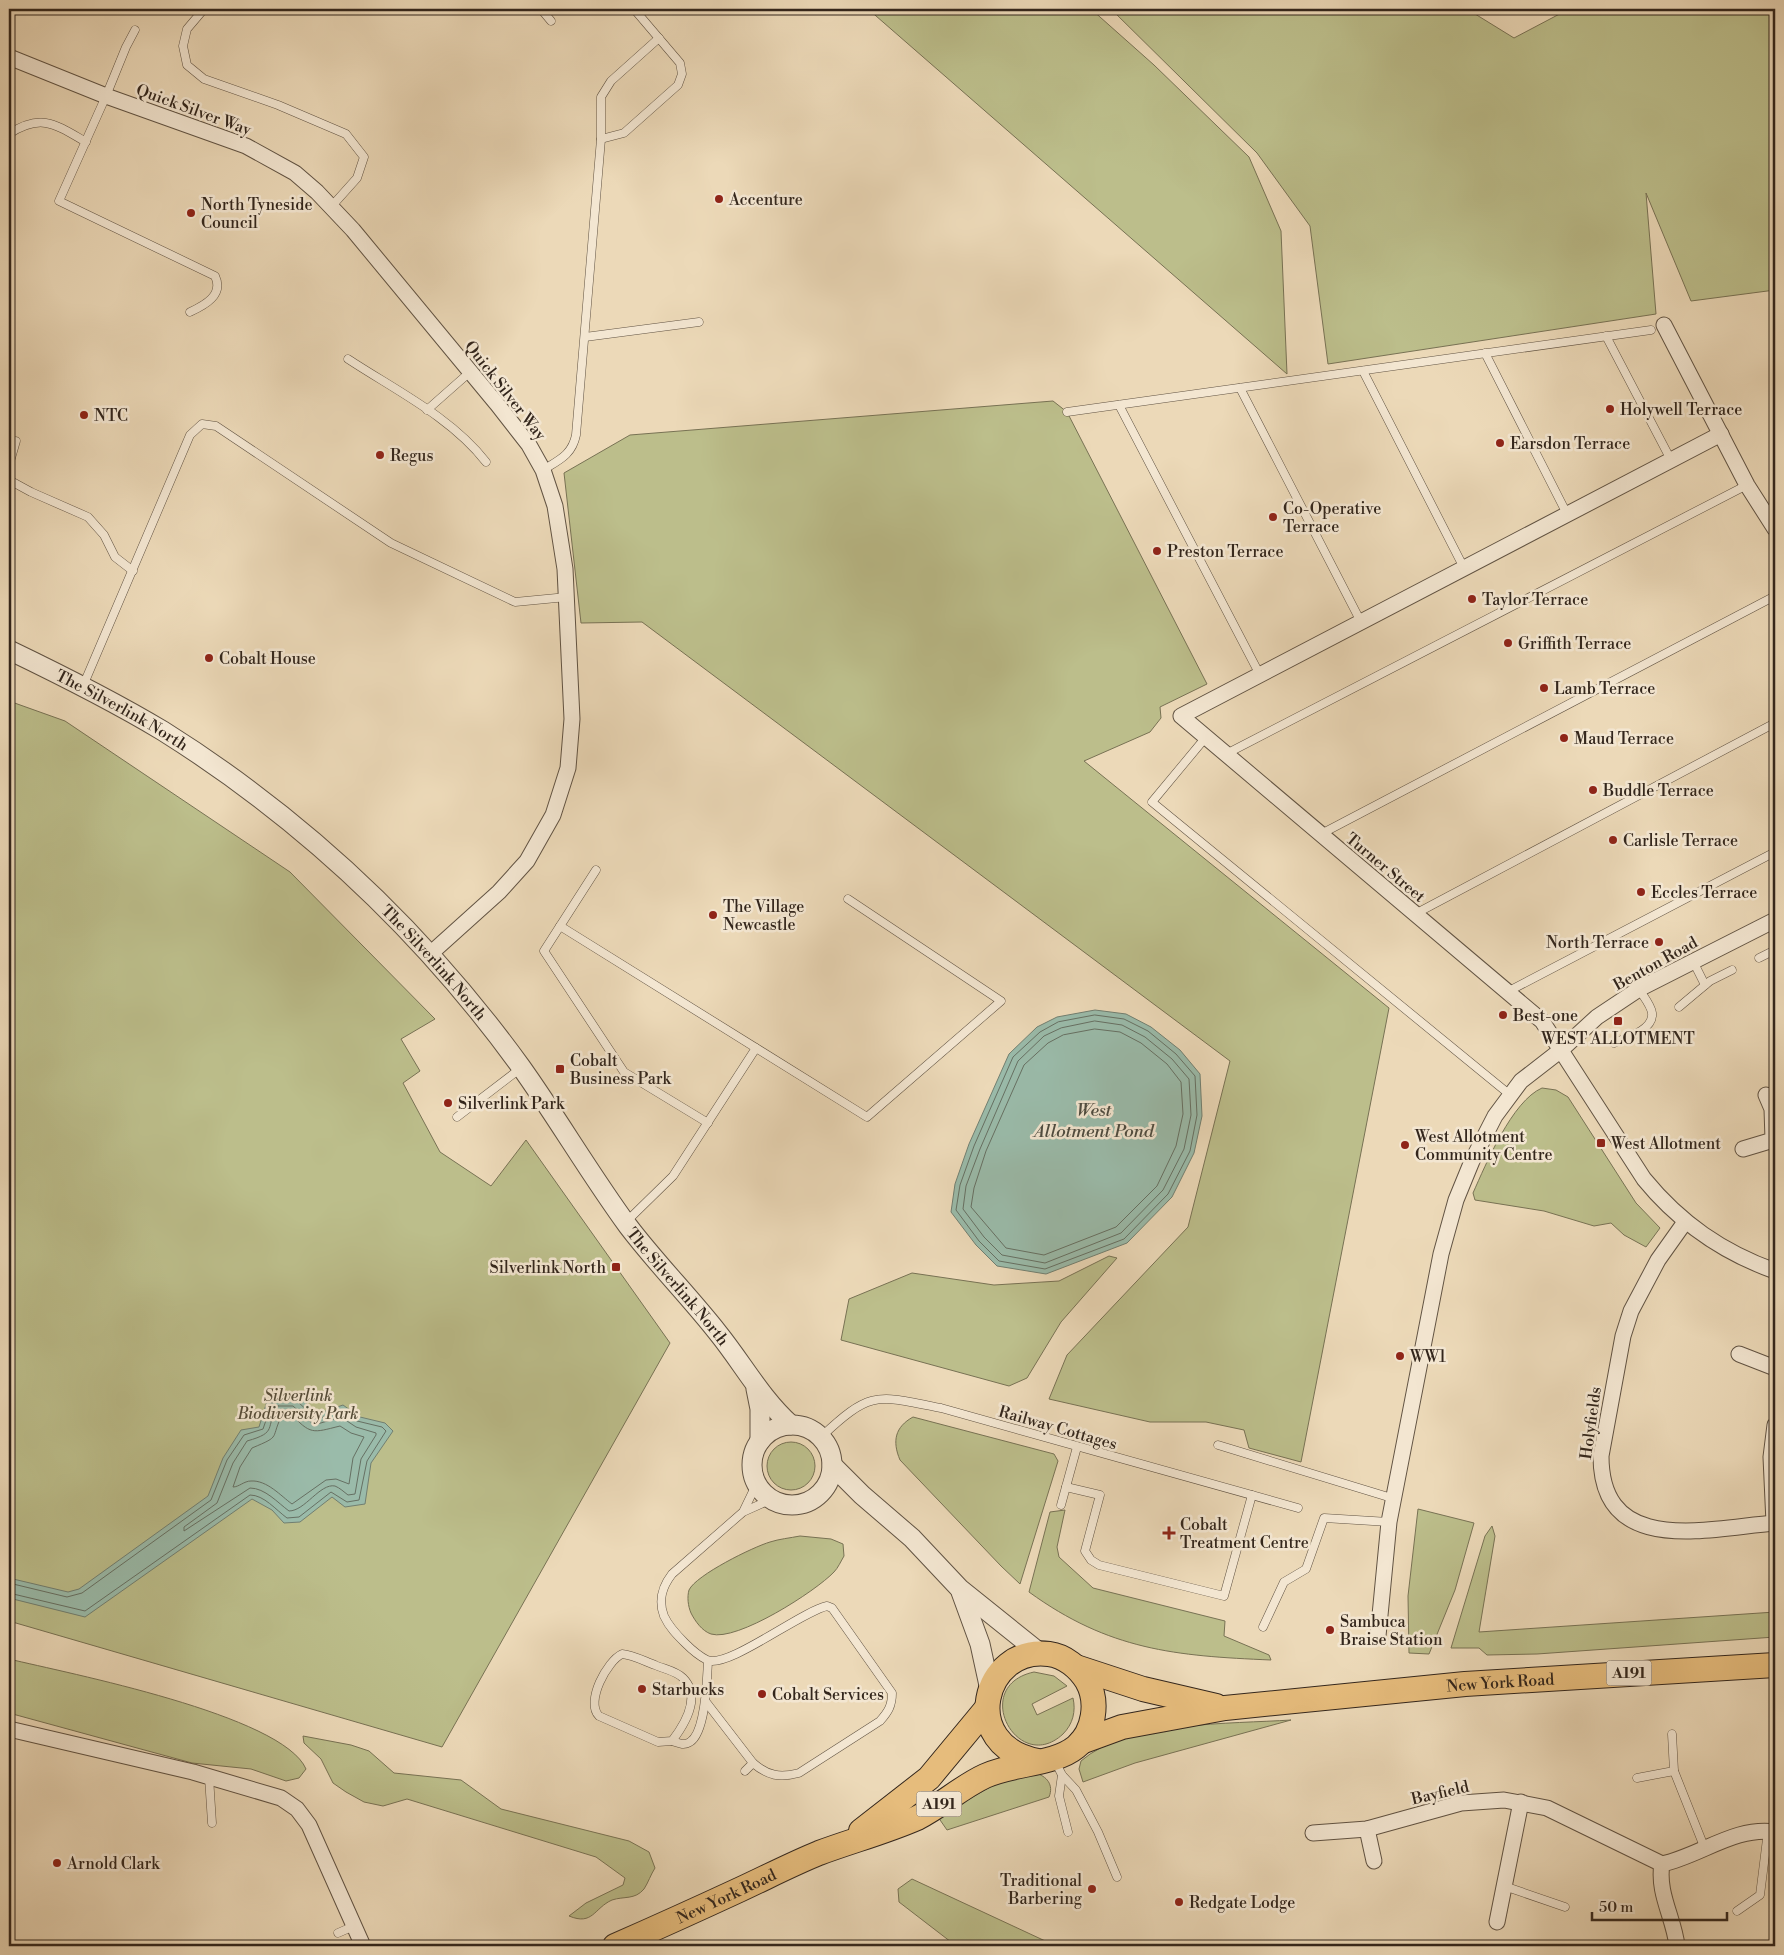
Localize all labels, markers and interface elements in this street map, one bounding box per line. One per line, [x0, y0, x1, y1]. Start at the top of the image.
street label: Quick Silver Way [133, 80, 254, 140]
place label: Accenture [728, 190, 803, 210]
marker: Accenture [713, 193, 725, 205]
place label: North Tyneside Council [201, 195, 312, 233]
marker: North Tyneside Council [185, 207, 197, 219]
street label: Quick Silver Way [460, 337, 551, 445]
place label: Holywell Terrace [1620, 400, 1742, 420]
marker: Holywell Terrace [1604, 403, 1616, 415]
place label: NTC [94, 406, 128, 426]
marker: NTC [78, 409, 90, 421]
place label: Earsdon Terrace [1510, 434, 1630, 454]
marker: Earsdon Terrace [1494, 437, 1506, 449]
place label: Regus [390, 446, 433, 466]
marker: Regus [374, 449, 386, 461]
place label: Co-Operative Terrace [1283, 499, 1381, 537]
marker: Co-Operative Terrace [1267, 511, 1279, 523]
place label: Preston Terrace [1167, 542, 1283, 562]
marker: Preston Terrace [1151, 545, 1163, 557]
place label: Taylor Terrace [1482, 590, 1588, 610]
marker: Taylor Terrace [1466, 593, 1478, 605]
place label: Griffith Terrace [1518, 634, 1631, 654]
marker: Griffith Terrace [1502, 637, 1514, 649]
place label: Cobalt House [219, 649, 316, 669]
marker: Cobalt House [203, 652, 215, 664]
street label: The Silverlink North [52, 666, 192, 756]
place label: Lamb Terrace [1554, 679, 1655, 699]
marker: Lamb Terrace [1538, 682, 1550, 694]
place label: Maud Terrace [1574, 729, 1674, 749]
marker: Maud Terrace [1558, 732, 1570, 744]
place label: Buddle Terrace [1602, 781, 1714, 801]
marker: Buddle Terrace [1587, 784, 1599, 796]
street label: Turner Street [1342, 829, 1429, 907]
place label: Carlisle Terrace [1623, 831, 1738, 851]
marker: Carlisle Terrace [1607, 834, 1619, 846]
place label: Eccles Terrace [1651, 883, 1757, 903]
marker: Eccles Terrace [1635, 886, 1647, 898]
place label: The Village Newcastle [723, 897, 804, 935]
street label: The Silverlink North [377, 901, 491, 1025]
marker: The Village Newcastle [707, 909, 719, 921]
place label: North Terrace [1546, 933, 1649, 953]
street label: Benton Road [1609, 933, 1701, 996]
marker: North Terrace [1653, 936, 1665, 948]
place label: Best-one [1512, 1006, 1578, 1026]
marker: Best-one [1497, 1009, 1509, 1021]
marker: WEST ALLOTMENT [1612, 1015, 1624, 1027]
place label: WEST ALLOTMENT [1540, 1029, 1695, 1049]
place label: Cobalt Business Park [569, 1051, 673, 1089]
marker: Cobalt Business Park [554, 1063, 566, 1075]
place label: Silverlink Park [458, 1094, 566, 1114]
marker: Silverlink Park [442, 1097, 454, 1109]
water label: West Allotment Pond [1032, 1099, 1155, 1143]
place label: West Allotment Community Centre [1414, 1127, 1553, 1165]
place label: West Allotment [1610, 1134, 1721, 1154]
marker: West Allotment [1595, 1137, 1607, 1149]
marker: West Allotment Community Centre [1399, 1139, 1411, 1151]
street label: The Silverlink North [622, 1224, 733, 1350]
place label: Silverlink North [490, 1258, 606, 1278]
marker: Silverlink North [610, 1261, 622, 1273]
place label: WW1 [1409, 1347, 1446, 1367]
marker: WW1 [1394, 1350, 1406, 1362]
park label: Silverlink Biodiversity Park [237, 1386, 358, 1424]
street label: Holyfields [1576, 1386, 1606, 1461]
street label: Railway Cottages [996, 1401, 1119, 1454]
place label: Cobalt Treatment Centre [1180, 1515, 1309, 1553]
marker: Cobalt Treatment Centre [1162, 1526, 1176, 1540]
place label: Sambuca Braise Station [1339, 1612, 1443, 1650]
marker: Sambuca Braise Station [1324, 1624, 1336, 1636]
road number: A191 [1606, 1660, 1652, 1686]
street label: New York Road [1446, 1670, 1555, 1697]
place label: Starbucks [652, 1680, 724, 1700]
marker: Starbucks [636, 1683, 648, 1695]
place label: Cobalt Services [772, 1685, 884, 1705]
marker: Cobalt Services [756, 1688, 768, 1700]
street label: Bayfield [1408, 1777, 1471, 1810]
road number: A191 [916, 1792, 962, 1816]
place label: Arnold Clark [66, 1854, 161, 1874]
marker: Arnold Clark [51, 1857, 63, 1869]
street label: New York Road [673, 1865, 780, 1928]
place label: Traditional Barbering [1000, 1871, 1083, 1909]
marker: Traditional Barbering [1086, 1883, 1098, 1895]
scale bar [1592, 1890, 1726, 1922]
place label: Redgate Lodge [1189, 1893, 1295, 1913]
marker: Redgate Lodge [1173, 1896, 1185, 1908]
text: 50 m [1599, 1898, 1633, 1917]

